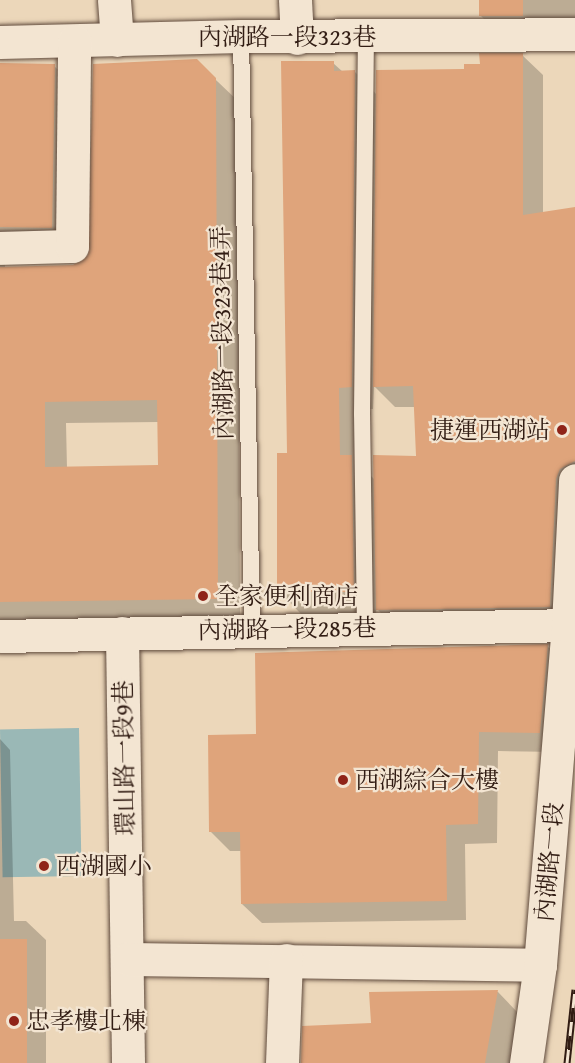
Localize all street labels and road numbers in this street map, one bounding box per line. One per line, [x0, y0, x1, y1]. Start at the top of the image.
street label: 內湖路一段323巷 [198, 23, 376, 51]
street label: 內湖路一段323巷4弄 [206, 226, 238, 440]
street label: 內湖路一段285巷 [197, 613, 377, 645]
street label: 環山路一段9巷 [108, 680, 140, 836]
street label: 內湖路一段 [529, 801, 569, 923]

